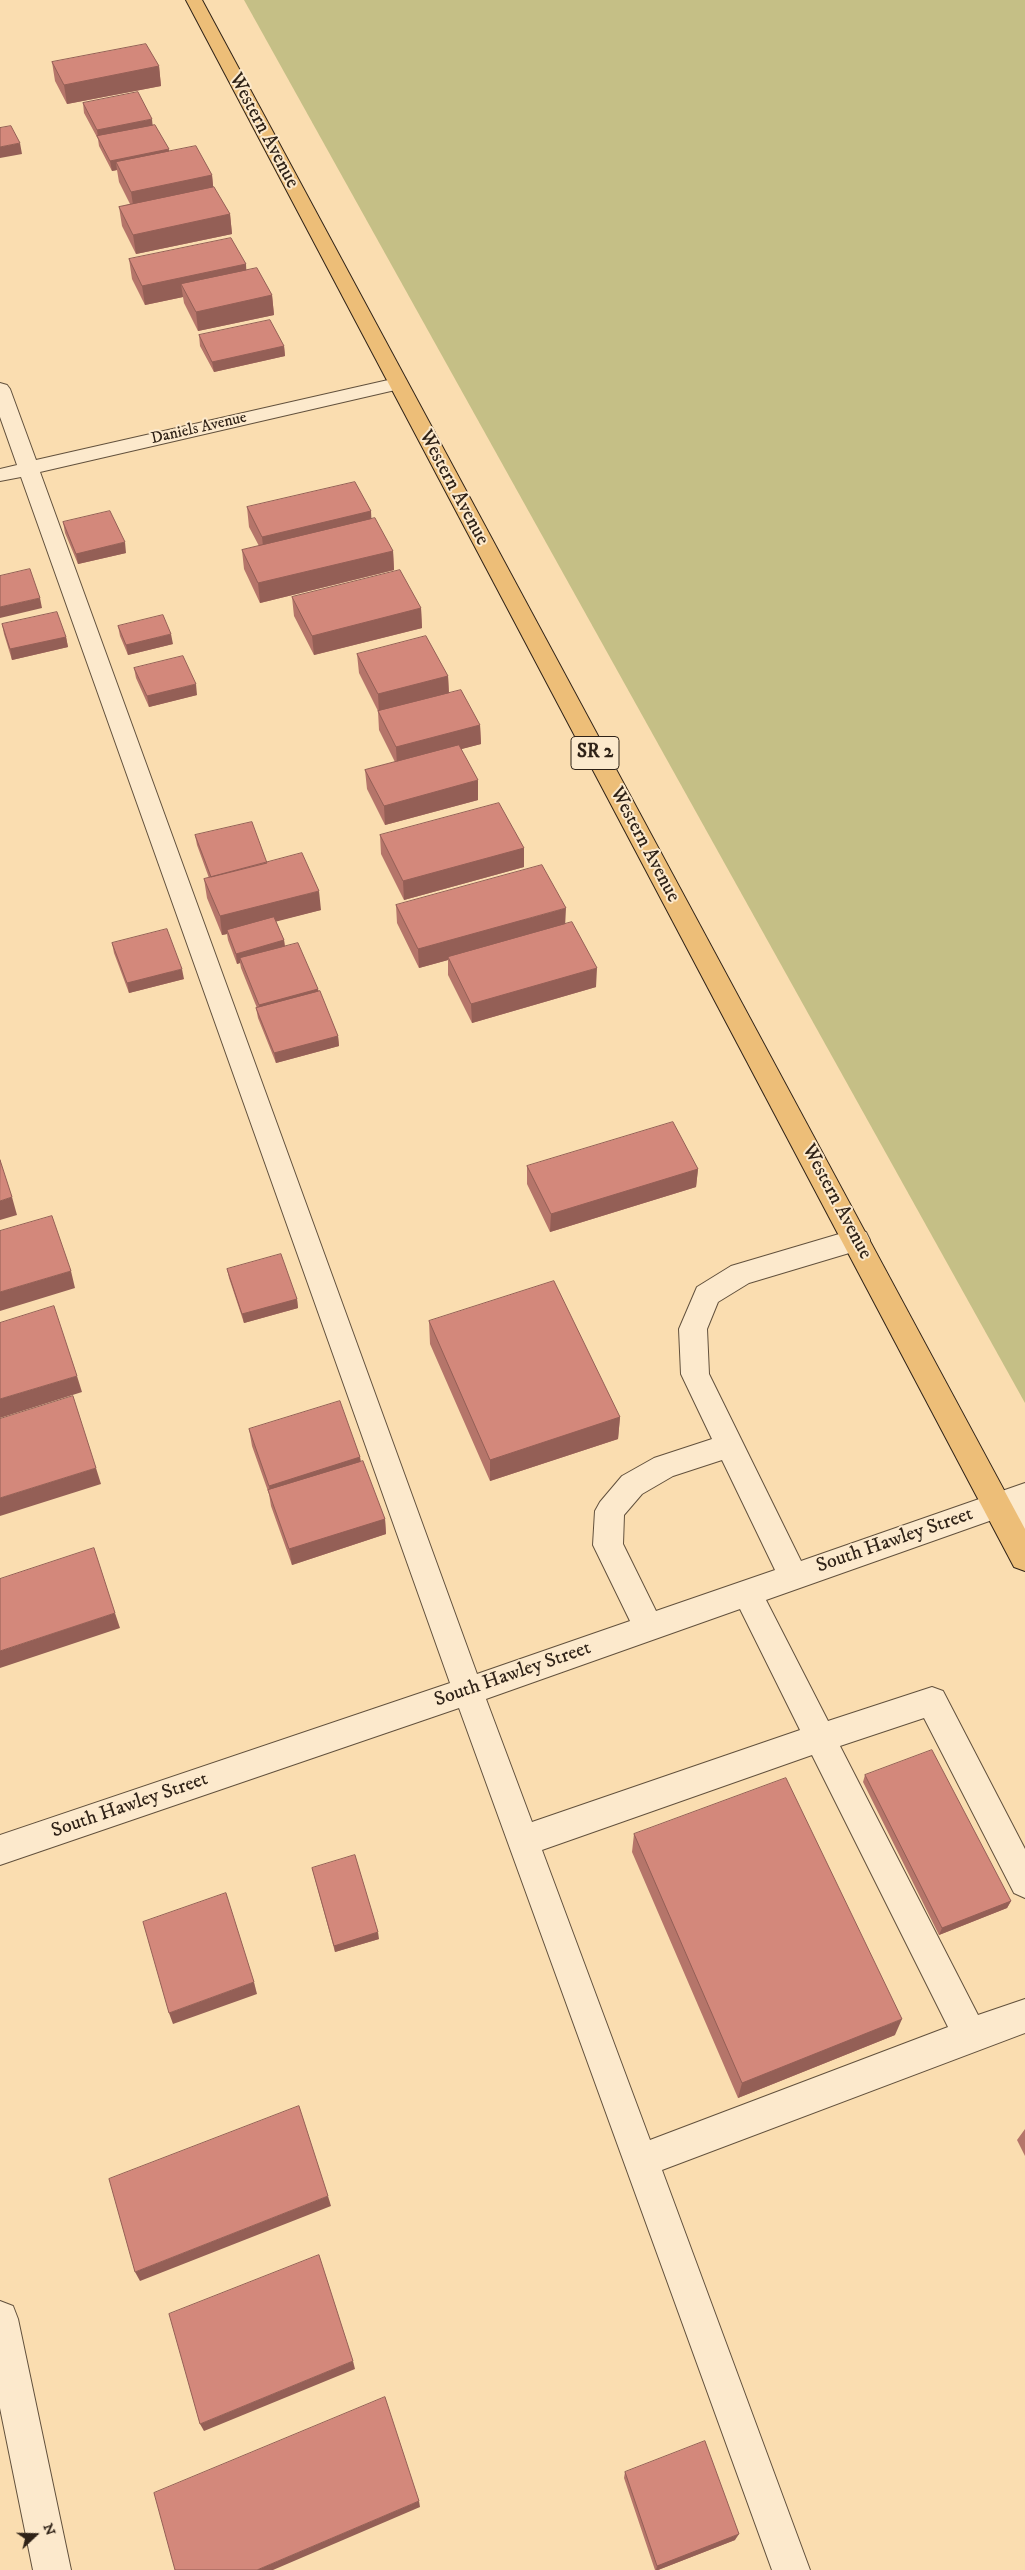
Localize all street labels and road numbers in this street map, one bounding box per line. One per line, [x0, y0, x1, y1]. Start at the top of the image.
street label: Western Avenue [223, 69, 303, 193]
street label: Daniels Avenue [149, 409, 249, 449]
street label: Western Avenue [413, 426, 493, 550]
road number: SR 2 [571, 736, 619, 770]
street label: Western Avenue [604, 783, 684, 907]
street label: Western Avenue [796, 1140, 876, 1264]
street label: South Hawley Street [814, 1503, 976, 1579]
street label: South Hawley Street [432, 1637, 594, 1713]
street label: South Hawley Street [49, 1768, 211, 1844]

